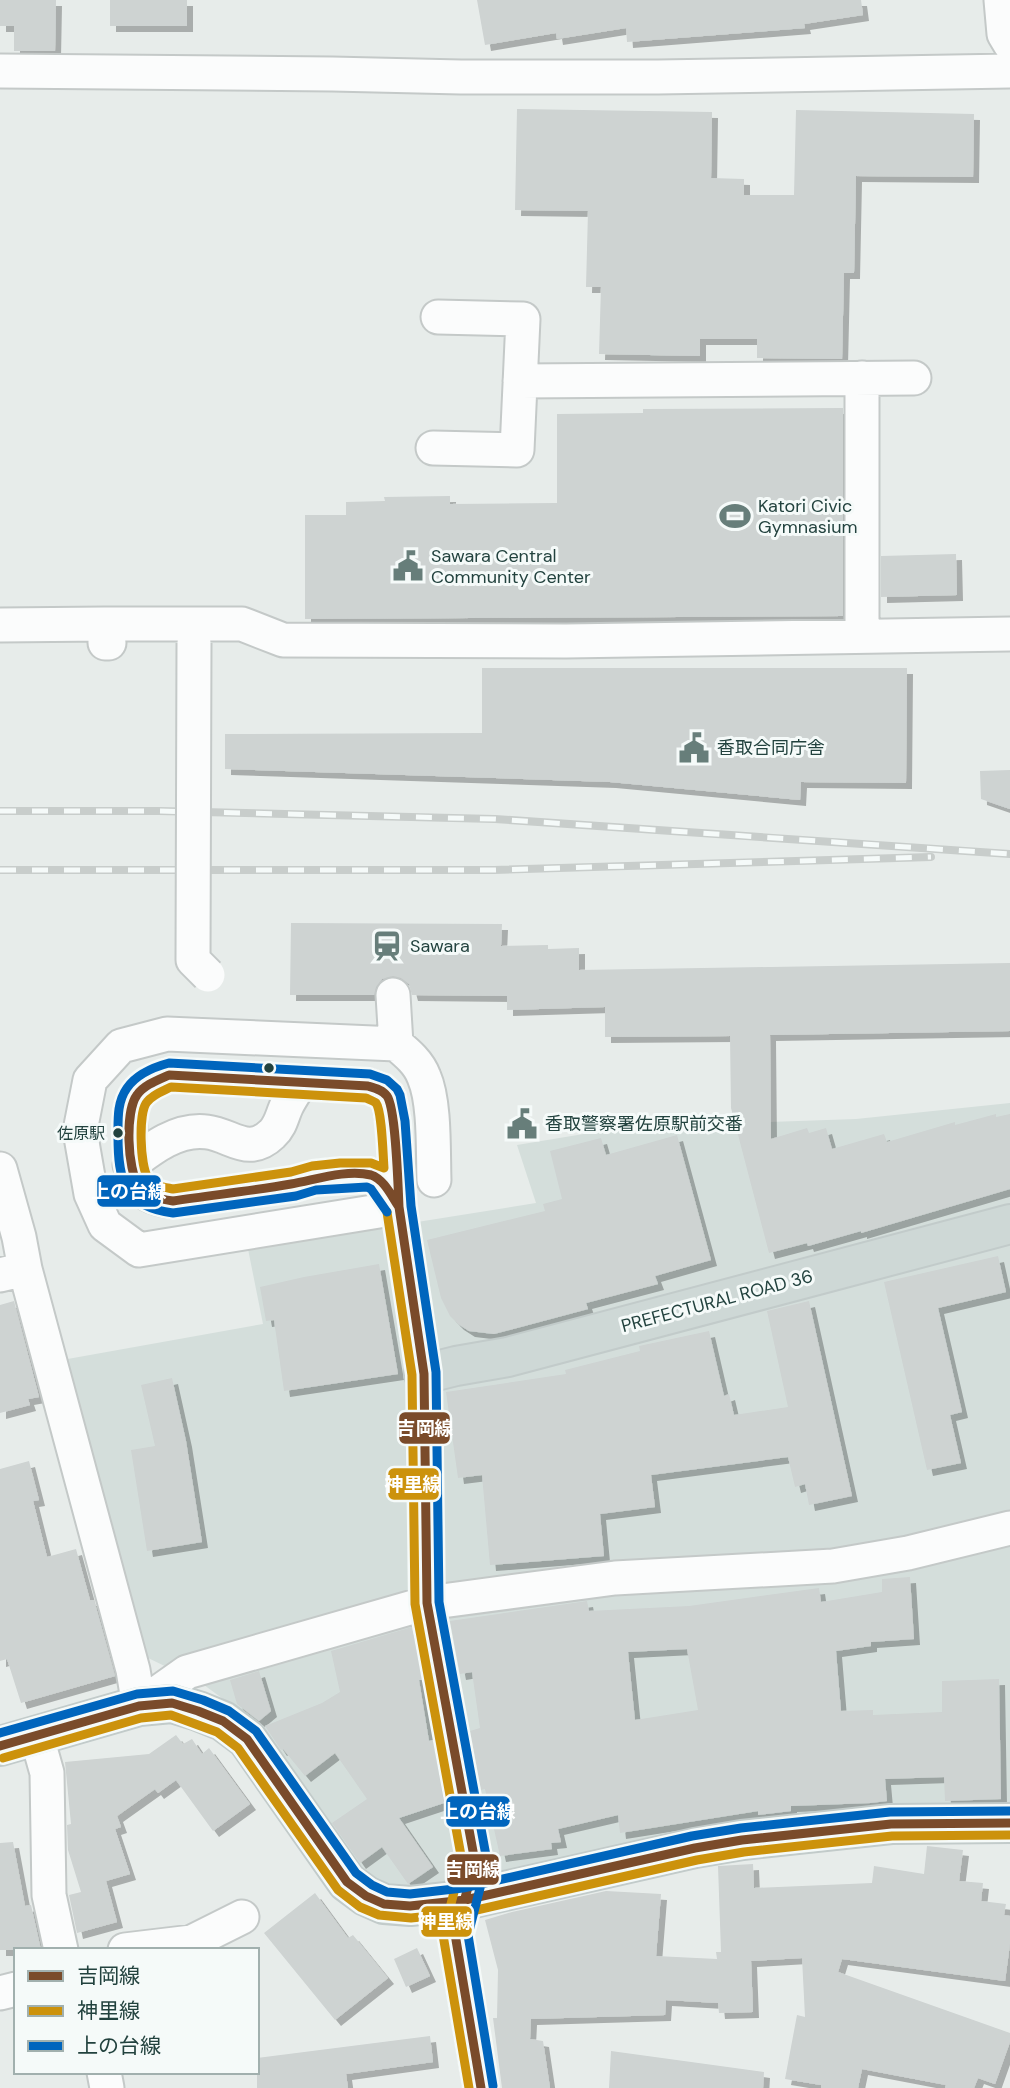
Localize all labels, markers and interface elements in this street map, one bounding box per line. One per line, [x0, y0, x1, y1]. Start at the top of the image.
place label: Katori Civic Gymnasium [758, 494, 858, 539]
sports icon: Katori Civic Gymnasium [718, 499, 752, 533]
place label: Sawara Central Community Center [431, 544, 591, 589]
public building icon: Sawara Central Community Center [391, 549, 425, 583]
public building icon: 香取合同庁舎 [677, 731, 711, 765]
place label: 香取合同庁舎 [717, 736, 825, 760]
station icon: Sawara [370, 929, 404, 963]
place label: Sawara [410, 934, 470, 958]
unlabelled marker [262, 1061, 276, 1075]
public building icon: 香取警察署佐原駅前交番 [505, 1107, 539, 1141]
place label: 香取警察署佐原駅前交番 [545, 1112, 743, 1136]
place label: 佐原駅 [57, 1123, 105, 1144]
marker: 佐原駅 [111, 1126, 125, 1140]
line badge: 上の台線 [96, 1174, 162, 1208]
text: 上の台線 [91, 1179, 167, 1204]
street label: PREFECTURAL ROAD 36 [619, 1264, 815, 1338]
line badge: 吉岡線 [398, 1411, 451, 1445]
text: 吉岡線 [396, 1416, 454, 1441]
line badge: 神里線 [387, 1467, 440, 1501]
text: 神里線 [384, 1472, 442, 1497]
line badge: 上の台線 [445, 1795, 511, 1828]
text: 上の台線 [440, 1799, 516, 1824]
line badge: 吉岡線 [446, 1853, 500, 1886]
text: 吉岡線 [444, 1857, 502, 1882]
line badge: 神里線 [420, 1905, 473, 1938]
text: 神里線 [417, 1909, 475, 1934]
legend [14, 1948, 259, 2074]
text: 吉岡線 [77, 1962, 140, 1990]
text: 神里線 [77, 1997, 140, 2025]
text: 上の台線 [77, 2032, 161, 2060]

